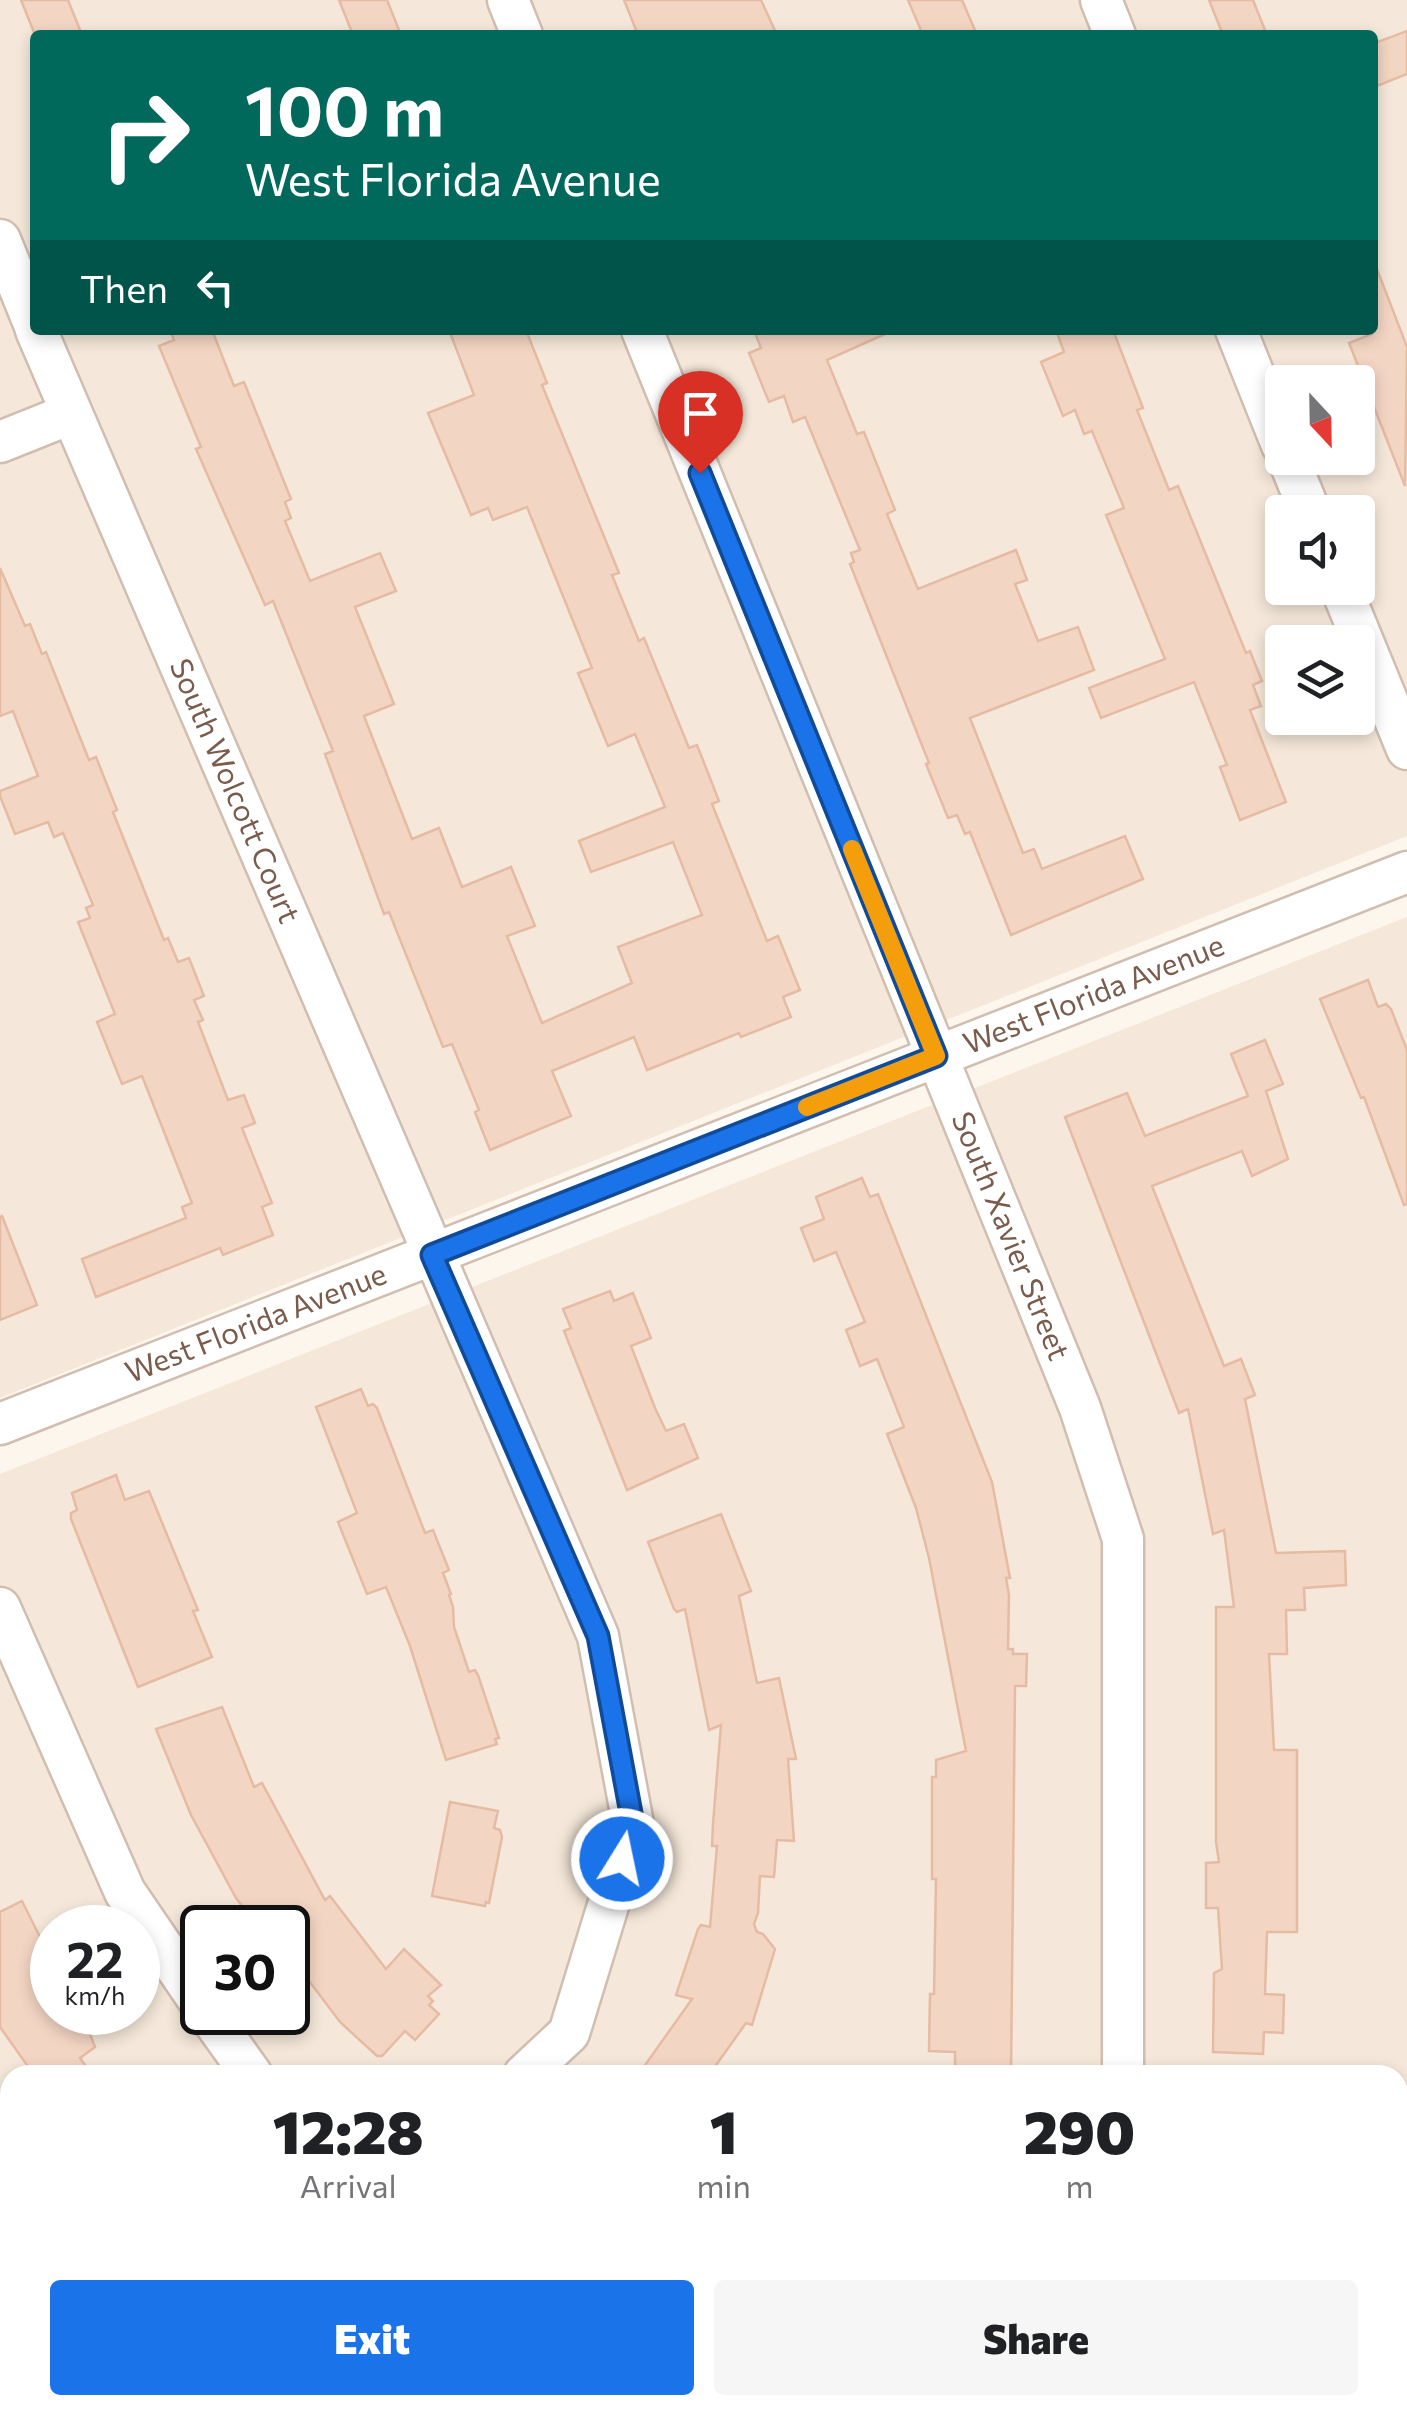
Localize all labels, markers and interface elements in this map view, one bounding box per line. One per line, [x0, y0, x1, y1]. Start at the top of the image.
text: 100 m [245, 65, 444, 150]
icon: right [80, 70, 210, 200]
text: West Florida Avenue [245, 150, 661, 205]
icon: left [188, 260, 243, 315]
text: Then [80, 264, 168, 311]
north arrow [1265, 365, 1375, 475]
map controls [1265, 365, 1375, 735]
pin [658, 371, 743, 474]
icon: arrive [673, 386, 728, 441]
button: sound [1265, 495, 1375, 605]
button: layers [1265, 625, 1375, 735]
street label: South Wolcott Court [164, 652, 310, 928]
street label: West Florida Avenue [957, 925, 1229, 1060]
street label: South Xavier Street [945, 1105, 1079, 1365]
street label: West Florida Avenue [119, 1253, 391, 1389]
position arrow [570, 1807, 674, 1911]
speed limit sign: 30 [180, 1905, 310, 2035]
text: 22 [67, 1927, 123, 1988]
text: km/h [65, 1980, 125, 2010]
text: 12:28 [273, 2093, 424, 2166]
text: 1 [710, 2093, 738, 2166]
text: 290 [1024, 2093, 1135, 2166]
text: Arrival [300, 2165, 397, 2205]
text: min [696, 2165, 751, 2205]
text: m [1065, 2165, 1093, 2205]
button: Exit [50, 2280, 694, 2395]
button: Share [714, 2280, 1358, 2395]

